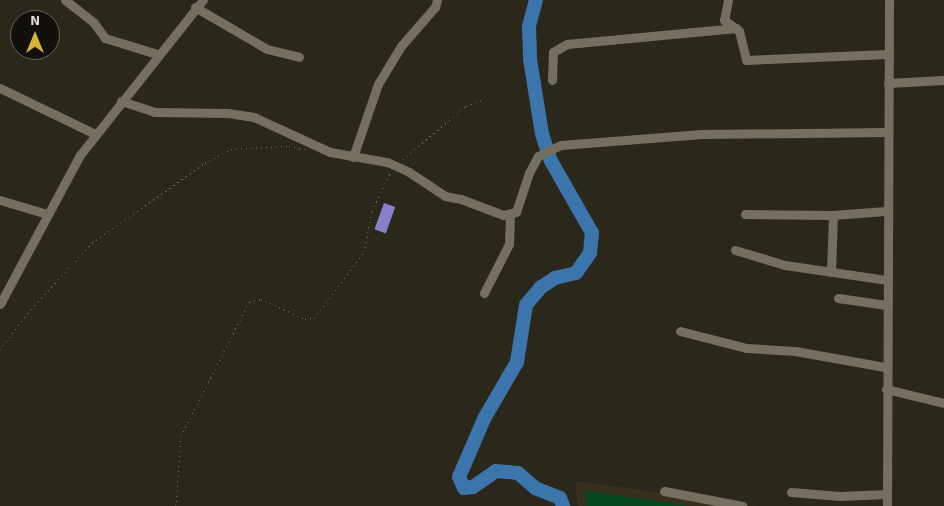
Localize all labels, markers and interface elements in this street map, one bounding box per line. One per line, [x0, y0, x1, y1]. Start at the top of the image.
north arrow [10, 10, 60, 60]
text: N [30, 12, 40, 29]

